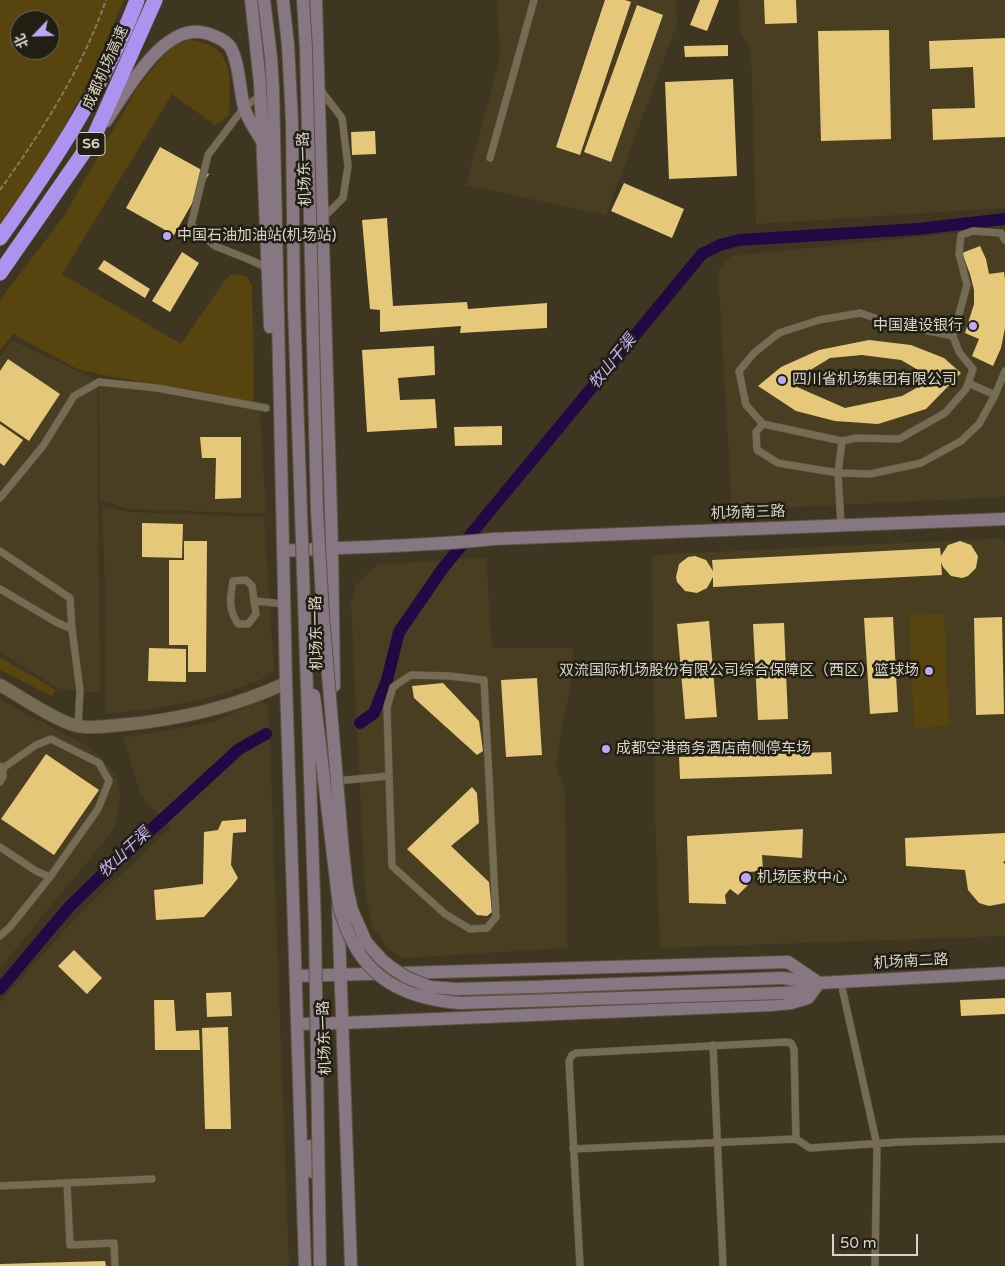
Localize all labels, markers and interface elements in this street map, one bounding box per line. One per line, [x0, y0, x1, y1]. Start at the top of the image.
north arrow [10, 10, 60, 60]
street label: 成都机场高速 [79, 23, 133, 113]
text: 北 [11, 31, 32, 51]
street label: 机场东一路 [295, 131, 315, 207]
road number: S6 [77, 132, 105, 156]
place label: 中国石油加油站(机场站) [177, 227, 336, 245]
marker: 中国石油加油站(机场站) [161, 230, 173, 242]
place label: 中国建设银行 [873, 317, 963, 335]
marker: 中国建设银行 [967, 320, 979, 332]
water label: 牧山干渠 [585, 331, 641, 393]
place label: 四川省机场集团有限公司 [792, 371, 957, 389]
marker: 四川省机场集团有限公司 [776, 374, 788, 386]
street label: 机场南三路 [710, 503, 786, 523]
street label: 机场东一路 [307, 595, 327, 671]
place label: 双流国际机场股份有限公司综合保障区（西区）篮球场 [559, 662, 919, 680]
marker: 双流国际机场股份有限公司综合保障区（西区）篮球场 [923, 665, 935, 677]
place label: 成都空港商务酒店南侧停车场 [616, 740, 811, 758]
marker: 成都空港商务酒店南侧停车场 [600, 743, 612, 755]
water label: 牧山干渠 [95, 824, 155, 882]
place label: 机场医救中心 [757, 869, 847, 887]
marker: 机场医救中心 [739, 871, 753, 885]
street label: 机场南二路 [873, 951, 949, 973]
street label: 机场东一路 [315, 1000, 335, 1076]
scale bar [835, 1224, 921, 1256]
text: 50 m [840, 1234, 877, 1252]

